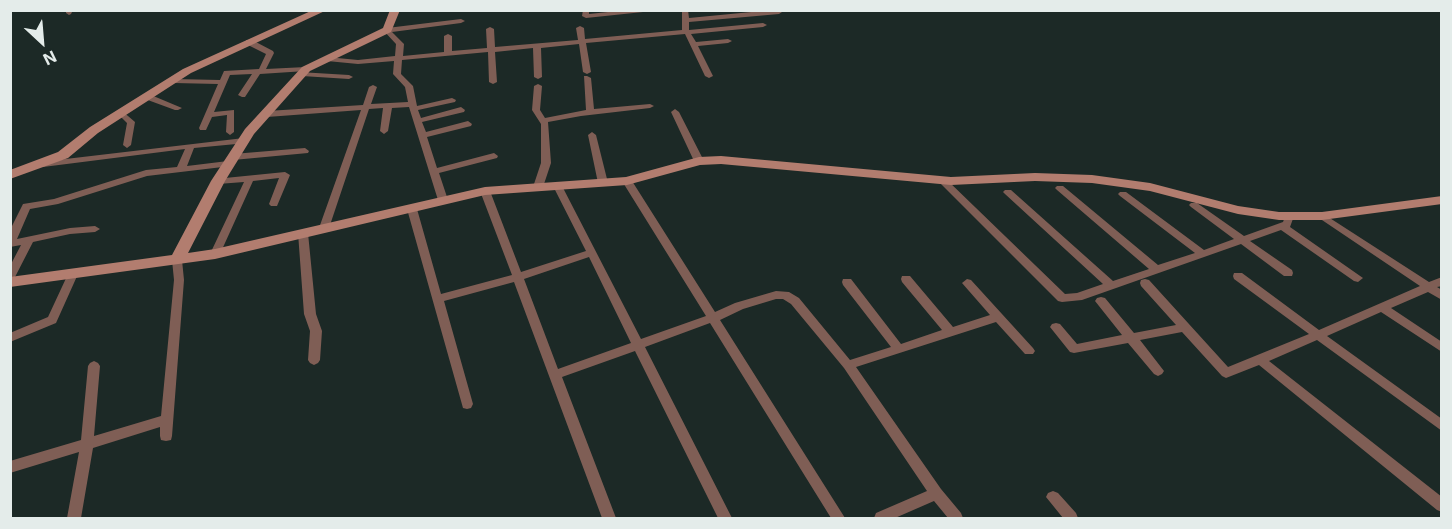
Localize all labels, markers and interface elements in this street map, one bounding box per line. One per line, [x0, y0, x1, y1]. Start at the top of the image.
north arrow [12, 12, 72, 72]
text: N [40, 47, 60, 70]

